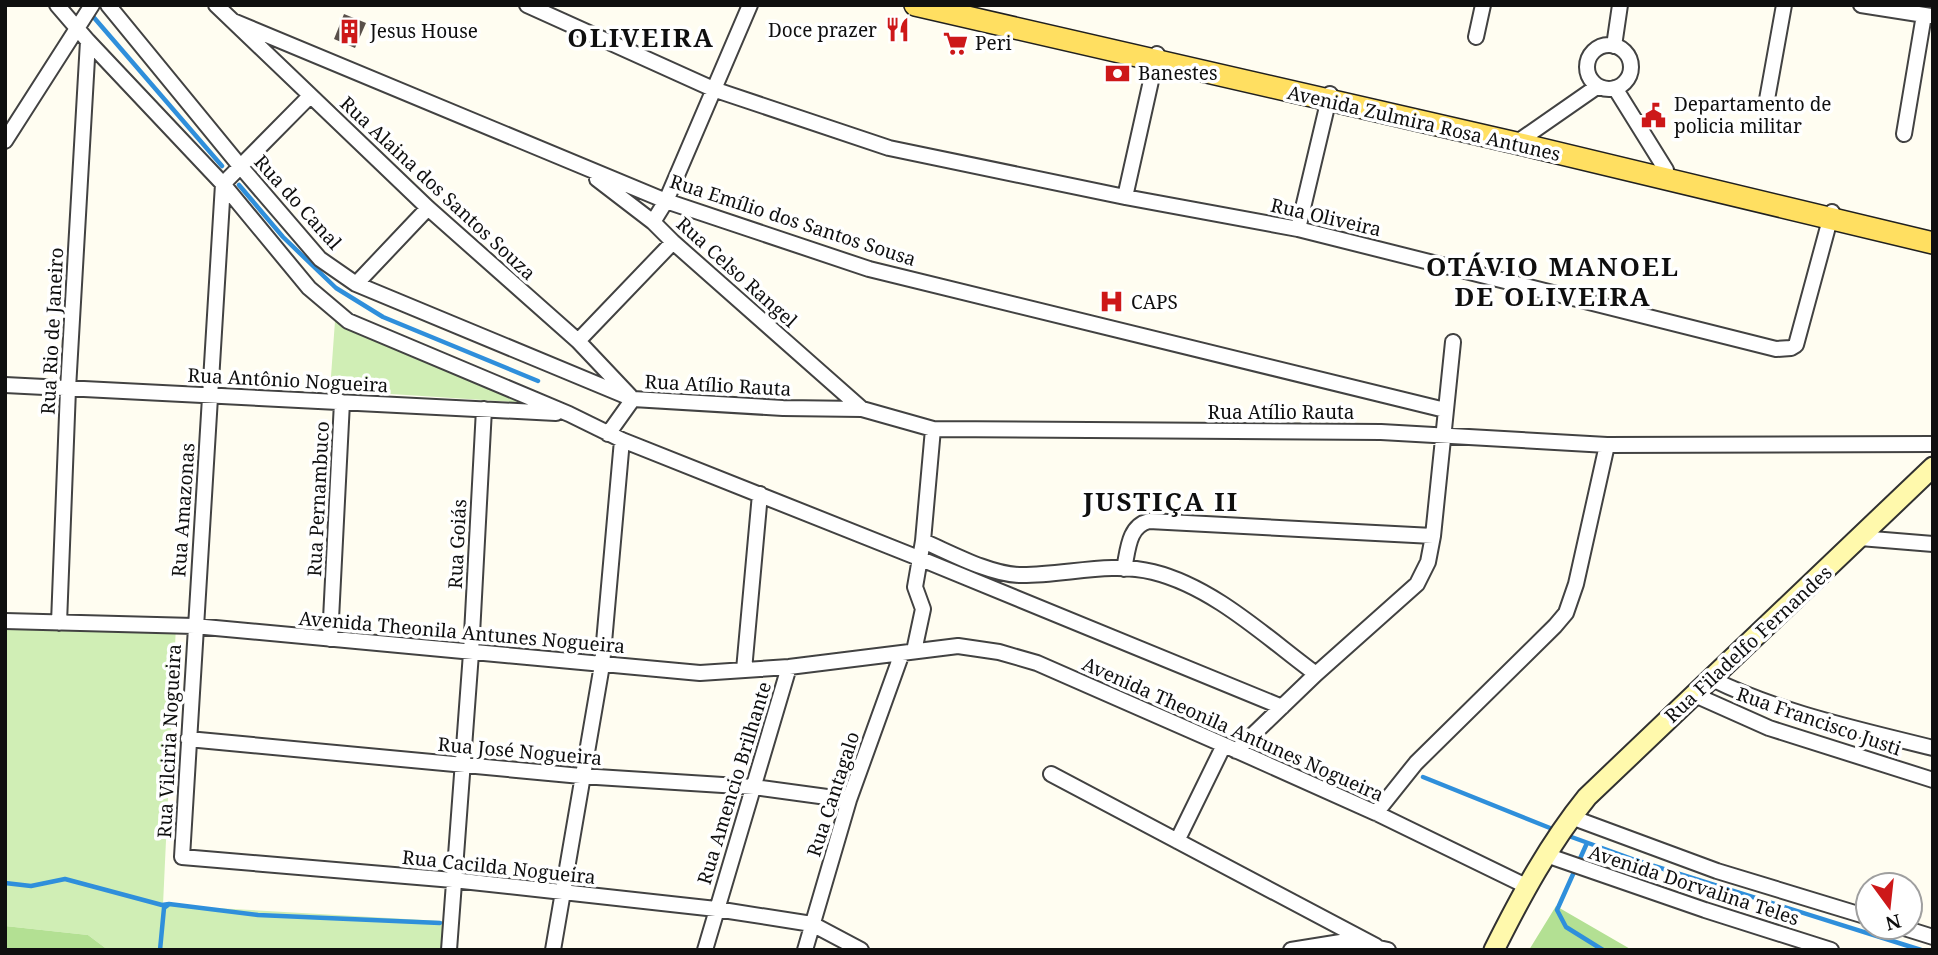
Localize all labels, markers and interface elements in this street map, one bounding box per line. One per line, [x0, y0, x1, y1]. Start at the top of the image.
restaurant icon: Doce prazer [883, 16, 911, 44]
building icon: Jesus House [336, 17, 364, 45]
place label: Doce prazer [768, 17, 877, 43]
place label: Jesus House [369, 18, 478, 44]
district label: OLIVEIRA [567, 19, 715, 55]
supermarket icon: Peri [941, 29, 969, 57]
place label: Peri [975, 30, 1012, 56]
bank icon: Banestes [1104, 59, 1132, 87]
place label: Banestes [1138, 60, 1218, 86]
street label: Avenida Zulmira Rosa Antunes [1285, 79, 1563, 167]
street label: Rua Alaina dos Santos Souza [335, 90, 541, 286]
place label: Departamento de policia militar [1674, 91, 1831, 139]
public building icon: Departamento de policia militar [1640, 101, 1668, 129]
street label: Rua do Canal [249, 149, 348, 255]
street label: Rua Emílio dos Santos Sousa [667, 168, 919, 272]
street label: Rua Oliveira [1268, 192, 1384, 242]
street label: Rua Celso Rangel [671, 211, 803, 333]
street label: Rua Rio de Janeiro [35, 247, 69, 415]
district label: OTÁVIO MANOEL DE OLIVEIRA [1426, 248, 1680, 314]
hospital icon: CAPS [1097, 288, 1125, 316]
place label: CAPS [1131, 289, 1178, 315]
street label: Rua Antônio Nogueira [187, 362, 389, 398]
street label: Rua Atílio Rauta [644, 368, 792, 402]
street label: Rua Atílio Rauta [1208, 399, 1354, 425]
street label: Rua Pernambuco [301, 421, 335, 577]
street label: Rua Amazonas [165, 442, 201, 578]
district label: JUSTIÇA II [1082, 483, 1239, 519]
street label: Rua Goiás [442, 498, 472, 590]
street label: Rua Filadelfo Fernandes [1659, 560, 1837, 728]
street label: Avenida Theonila Antunes Nogueira [298, 605, 626, 659]
street label: Rua Vilciria Nogueira [151, 643, 187, 839]
street label: Avenida Theonila Antunes Nogueira [1078, 651, 1388, 807]
street label: Rua Amencio Brilhante [691, 679, 777, 887]
street label: Rua Francisco Justi [1733, 681, 1905, 761]
street label: Rua Cantagalo [801, 728, 865, 860]
street label: Rua José Nogueira [437, 731, 603, 771]
street label: Avenida Dorvalina Teles [1585, 839, 1803, 931]
street label: Rua Cacilda Nogueira [401, 844, 597, 890]
north arrow [1854, 871, 1924, 941]
text: N [1883, 908, 1904, 937]

